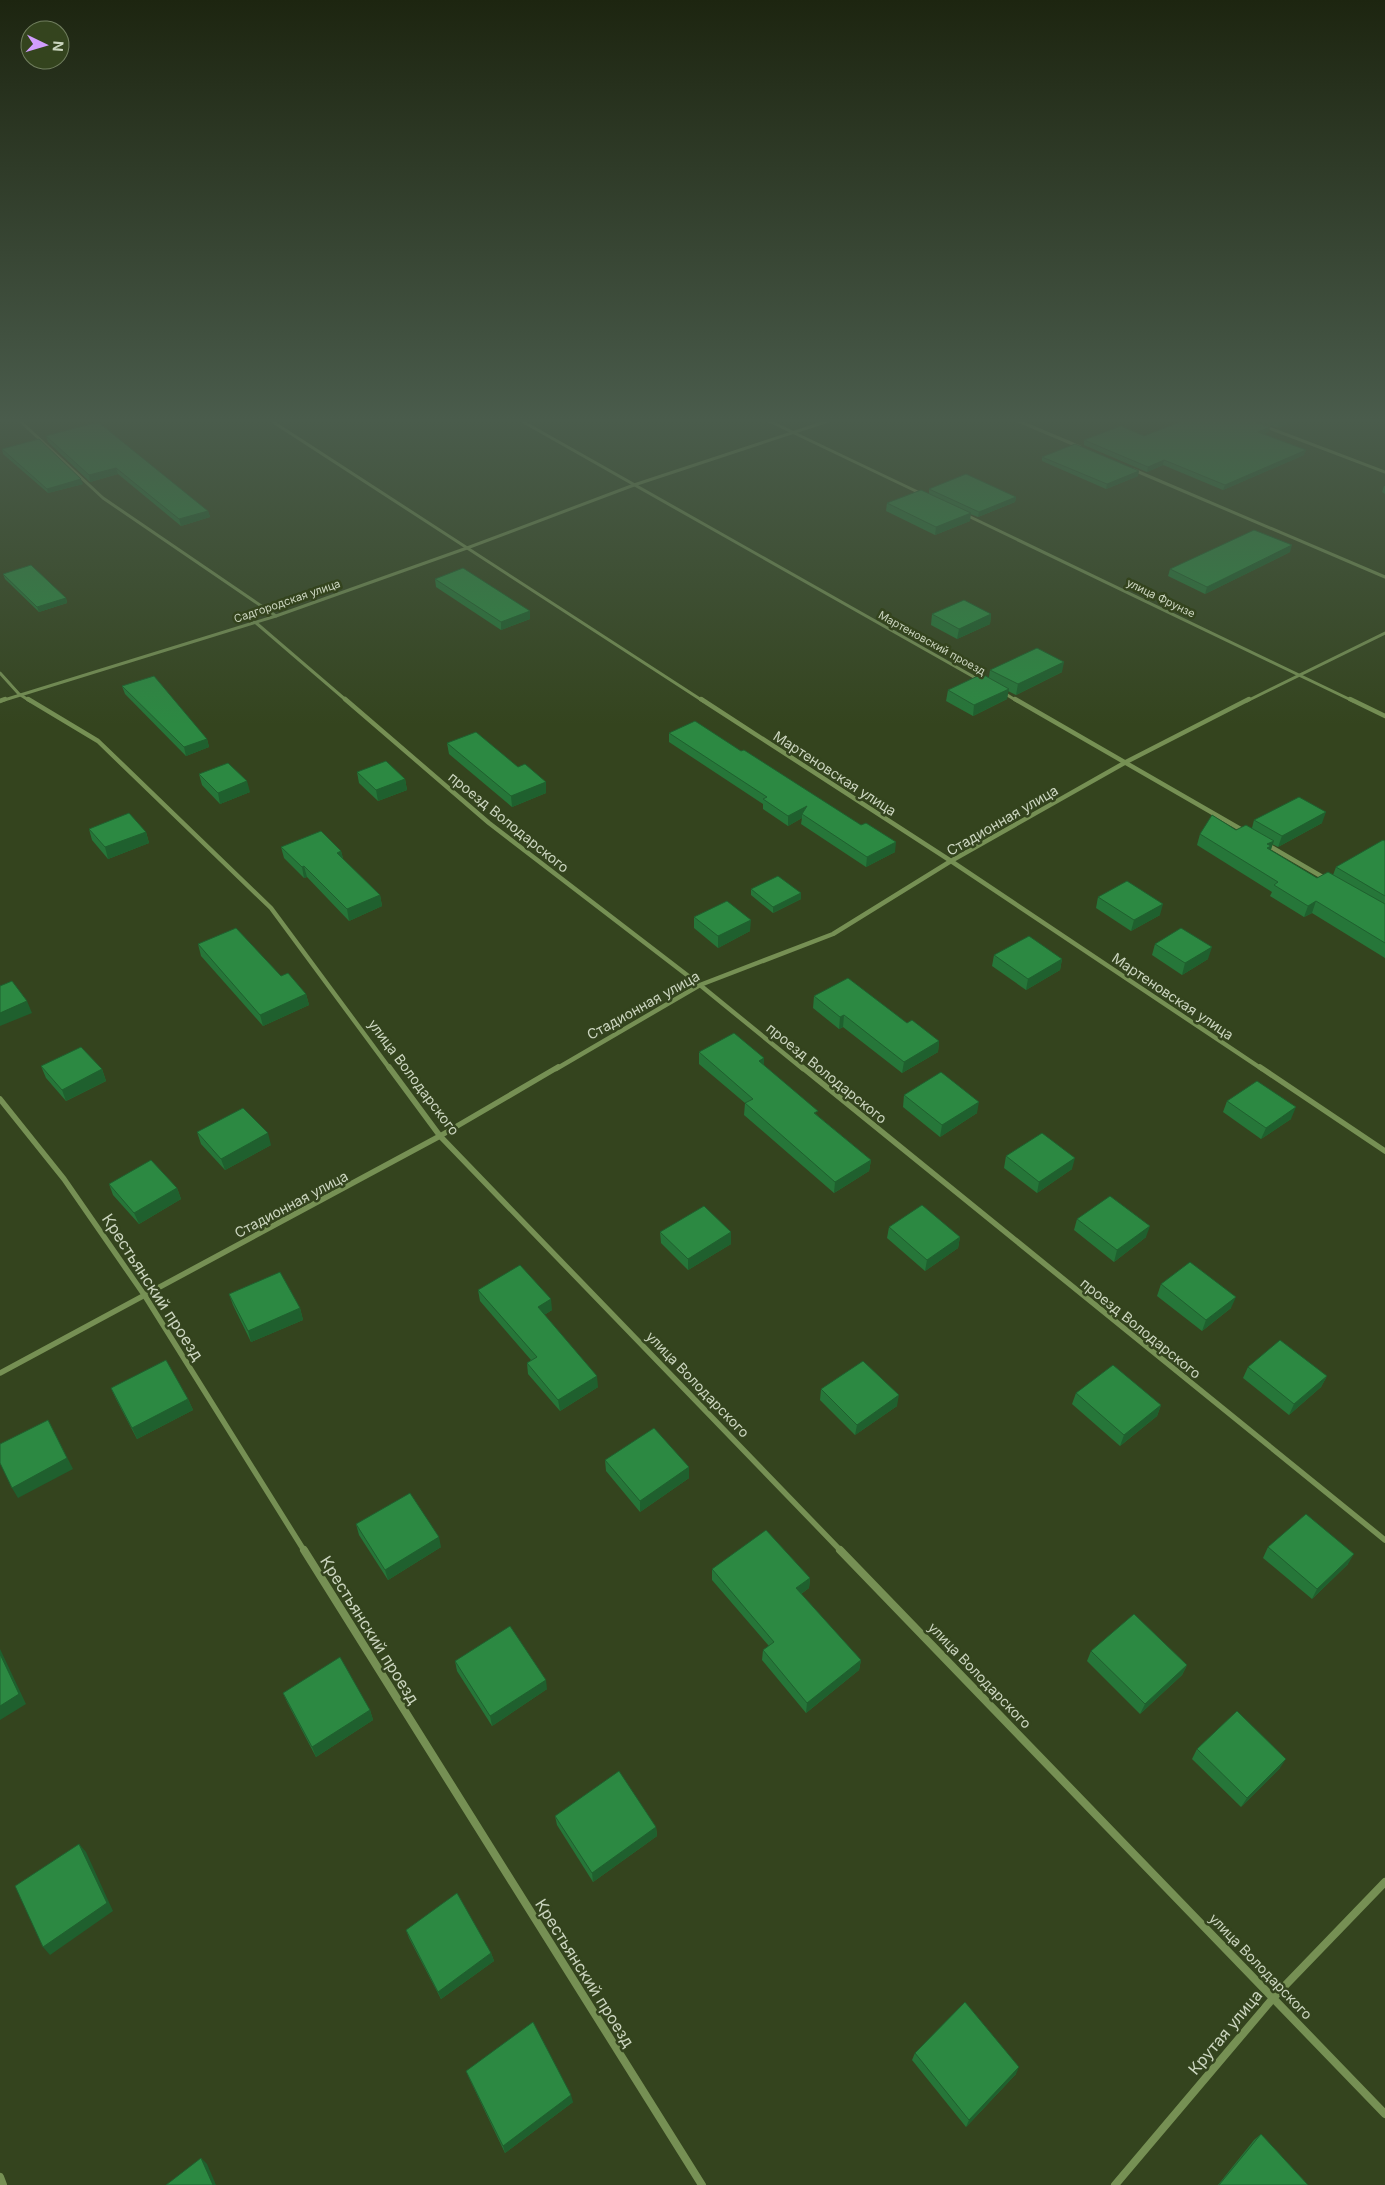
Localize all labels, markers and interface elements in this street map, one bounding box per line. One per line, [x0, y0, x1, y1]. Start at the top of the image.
north arrow [20, 20, 70, 70]
text: N [50, 40, 67, 52]
street label: улица Фрунзе [1124, 575, 1198, 621]
street label: Садгородская улица [232, 576, 342, 626]
street label: Мартеновский проезд [876, 608, 988, 678]
street label: Мартеновская улица [770, 727, 900, 819]
street label: проезд Володарского [445, 768, 573, 876]
street label: Стадионная улица [943, 781, 1061, 859]
street label: Мартеновская улица [1109, 949, 1237, 1043]
street label: Стадионная улица [584, 967, 702, 1043]
street label: улица Володарского [365, 1016, 463, 1138]
street label: проезд Володарского [763, 1019, 891, 1127]
street label: Стадионная улица [231, 1167, 351, 1241]
street label: Крестьянский проезд [98, 1210, 208, 1364]
street label: проезд Володарского [1077, 1274, 1205, 1382]
street label: улица Володарского [643, 1327, 753, 1441]
street label: Крестьянский проезд [316, 1552, 424, 1708]
street label: улица Володарского [925, 1618, 1035, 1732]
street label: Крестьянский проезд [531, 1895, 639, 2051]
street label: улица Володарского [1206, 1909, 1316, 2023]
street label: Крутая улица [1184, 1985, 1266, 2079]

